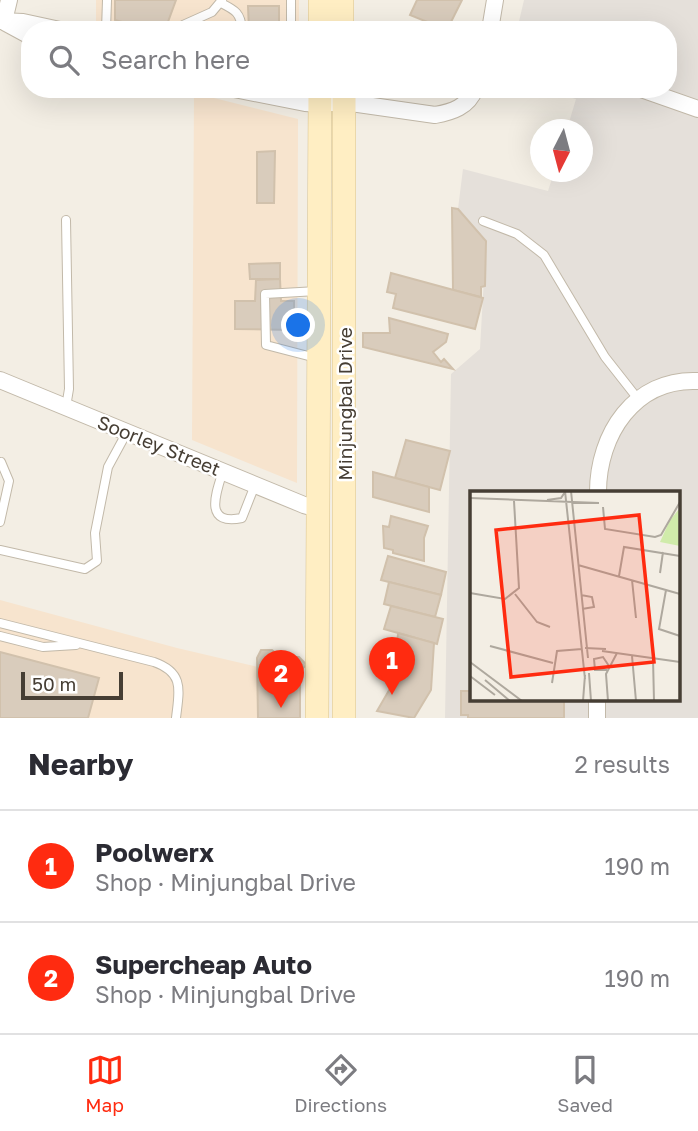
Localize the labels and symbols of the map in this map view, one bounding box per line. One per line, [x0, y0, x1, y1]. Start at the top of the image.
north arrow [530, 119, 593, 182]
your location [281, 308, 315, 342]
street label: Minjungbal Drive [333, 327, 356, 481]
street label: Soorley Street [94, 410, 224, 480]
inset map [470, 491, 680, 701]
pin: 1 [369, 637, 415, 695]
pin: 2 [258, 650, 304, 708]
scale bar [21, 669, 122, 701]

